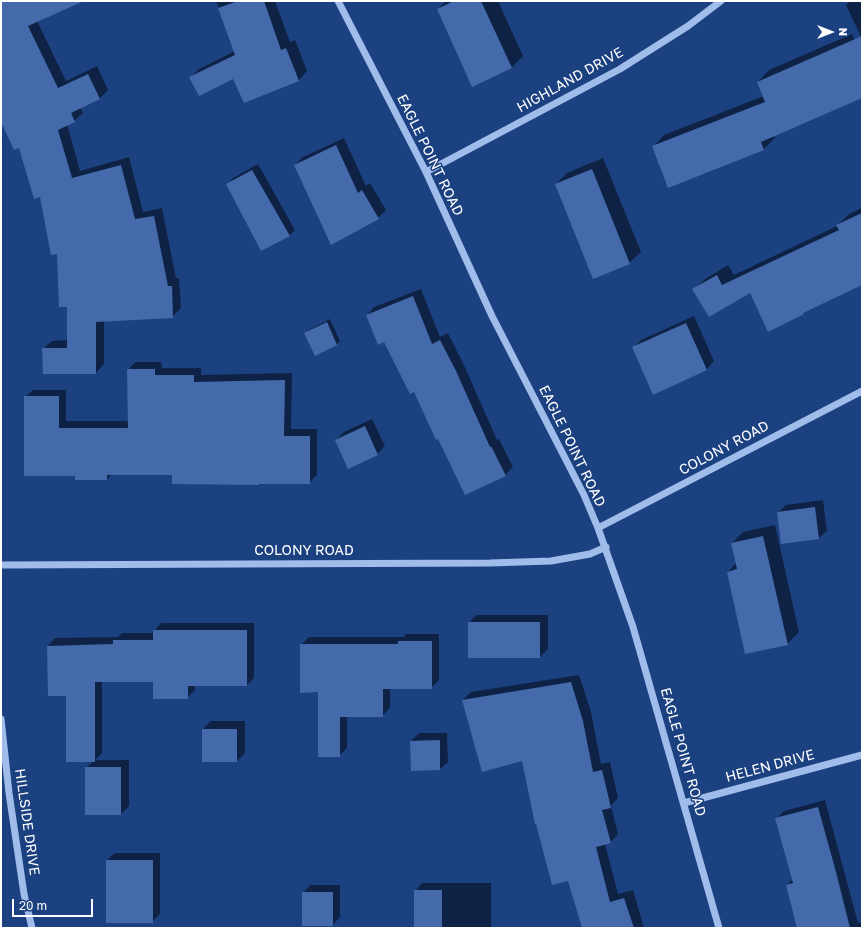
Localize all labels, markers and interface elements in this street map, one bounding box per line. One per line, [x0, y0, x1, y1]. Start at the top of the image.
north arrow [811, 12, 851, 52]
text: N [837, 28, 850, 36]
street label: HIGHLAND DRIVE [514, 44, 626, 116]
street label: EAGLE POINT ROAD [393, 92, 467, 218]
street label: EAGLE POINT ROAD [535, 383, 609, 509]
street label: COLONY ROAD [676, 417, 772, 479]
street label: COLONY ROAD [254, 543, 354, 559]
street label: EAGLE POINT ROAD [657, 686, 709, 818]
street label: HELEN DRIVE [724, 746, 816, 786]
street label: HILLSIDE DRIVE [11, 768, 43, 876]
scale bar [14, 891, 95, 917]
text: 20 m [19, 898, 47, 913]

